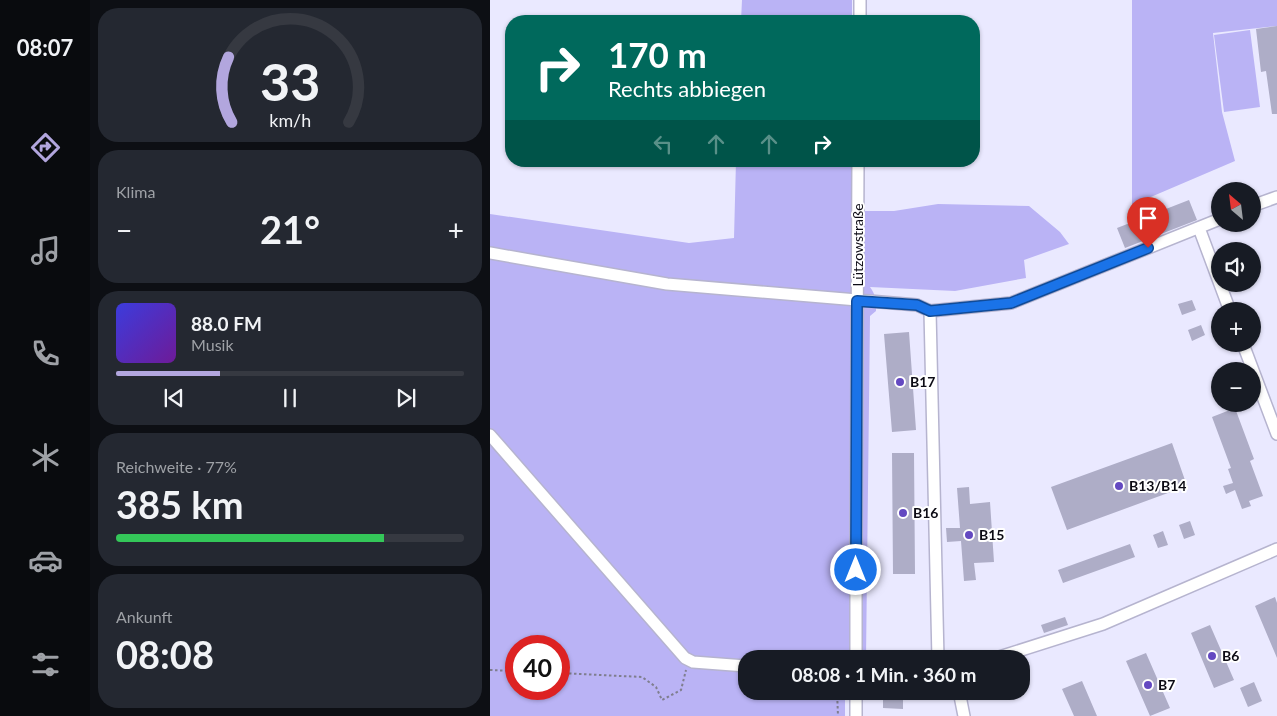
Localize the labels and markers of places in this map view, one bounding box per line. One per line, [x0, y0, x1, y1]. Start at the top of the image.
pin [1127, 197, 1169, 248]
place label: B17 [910, 373, 935, 390]
marker: B17 [894, 376, 906, 388]
place label: B13/B14 [1129, 477, 1186, 494]
marker: B13/B14 [1113, 480, 1125, 492]
place label: B16 [913, 504, 938, 521]
marker: B16 [897, 507, 909, 519]
place label: B15 [979, 526, 1004, 543]
marker: B15 [963, 529, 975, 541]
place label: B6 [1222, 647, 1239, 664]
marker: B6 [1206, 650, 1218, 662]
place label: B7 [1158, 676, 1175, 693]
marker: B7 [1142, 679, 1154, 691]

